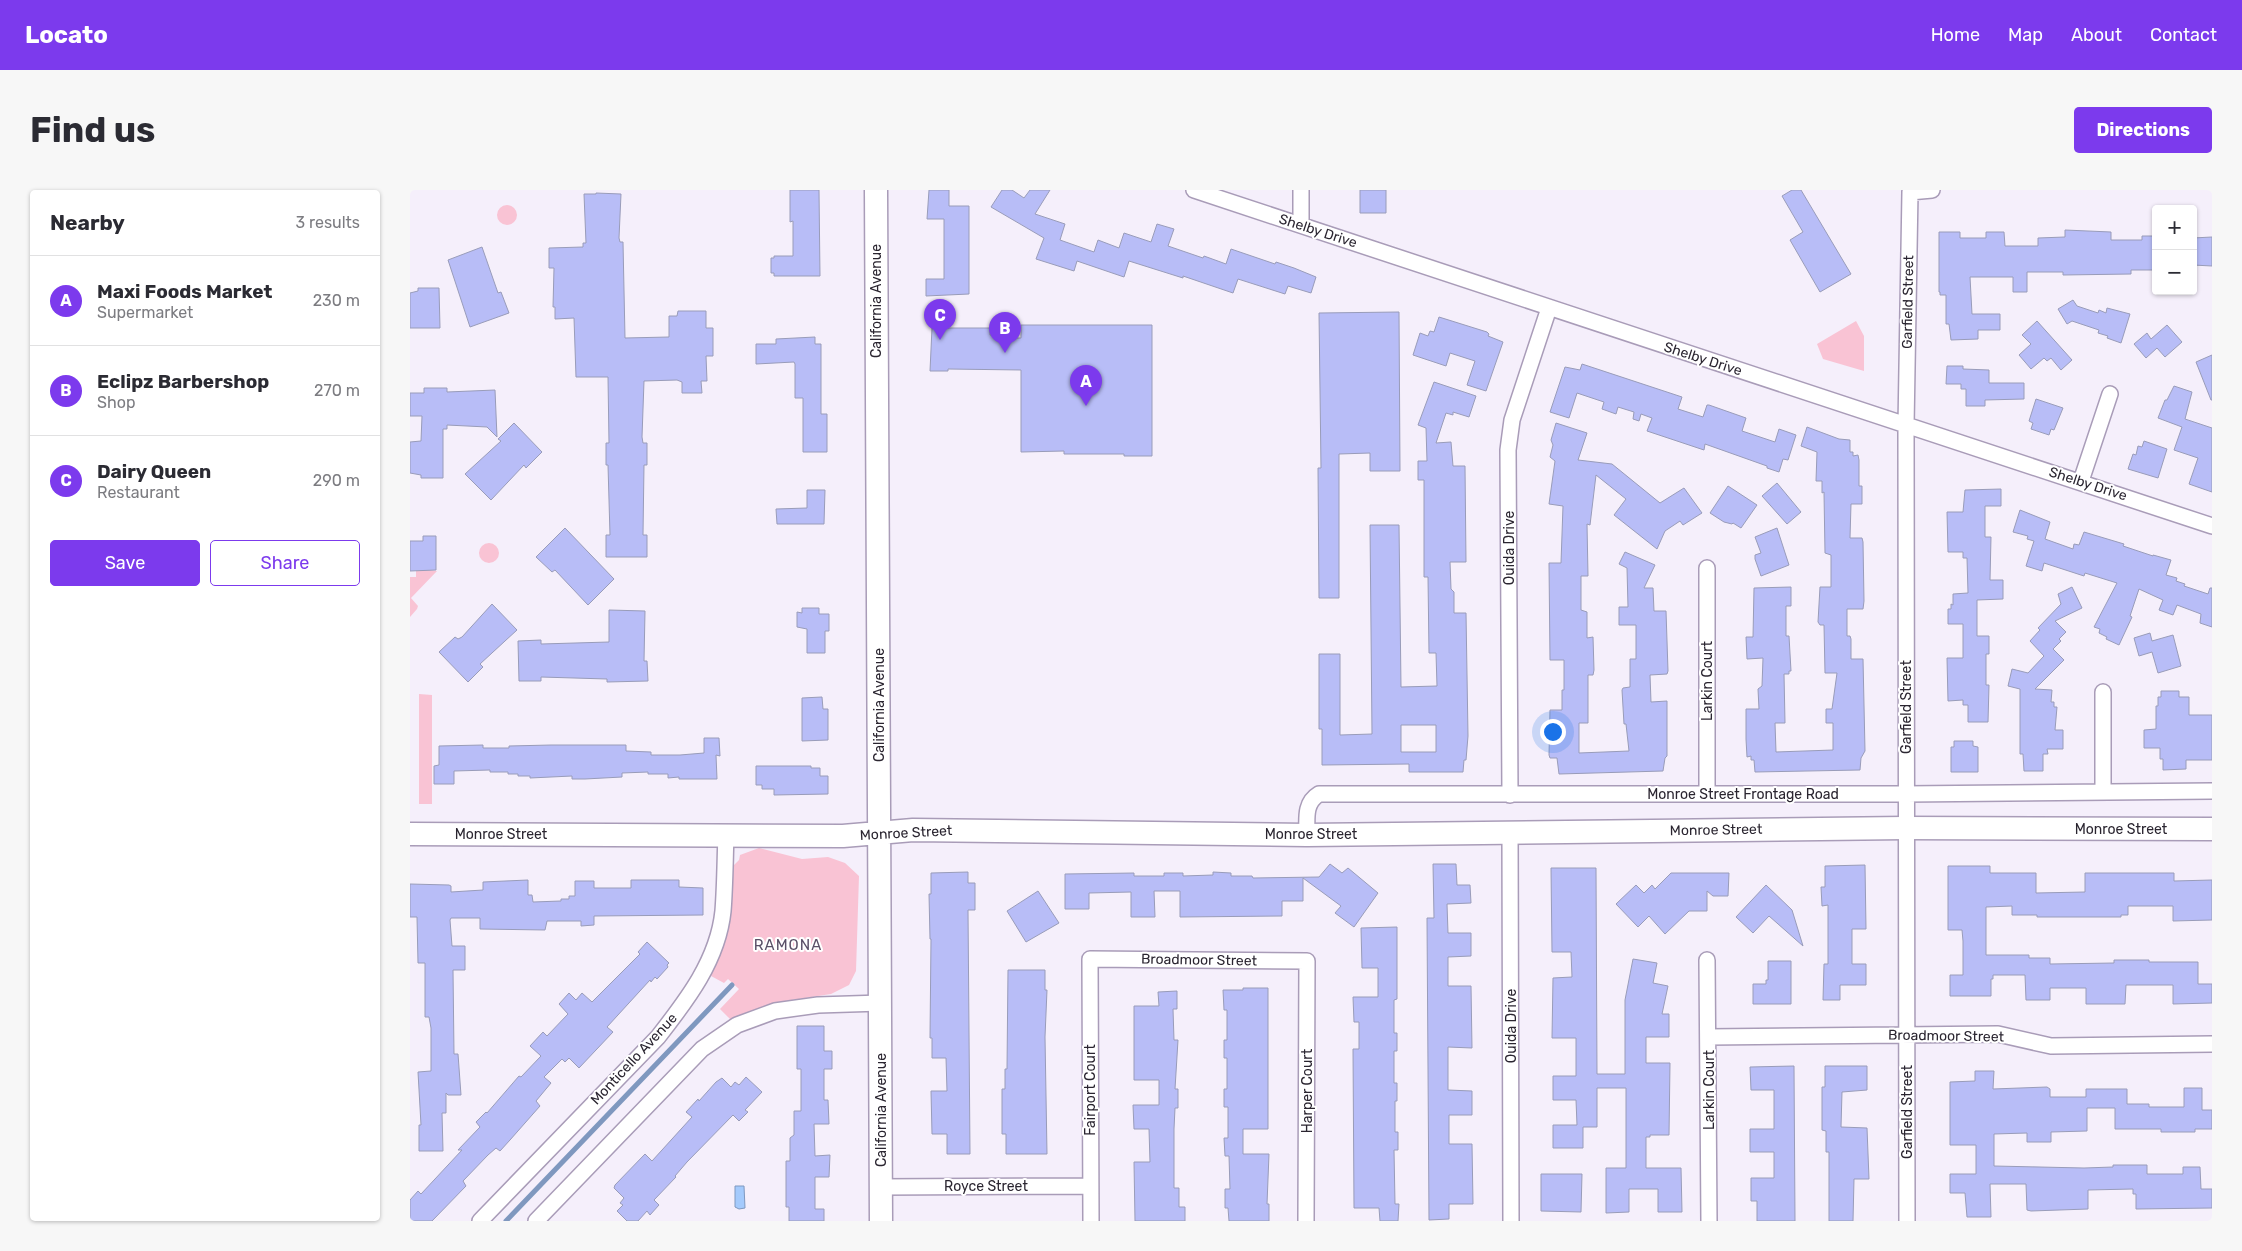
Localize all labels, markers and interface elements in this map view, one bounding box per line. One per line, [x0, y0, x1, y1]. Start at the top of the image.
text: Locato [25, 21, 108, 49]
text: Home [1931, 24, 1980, 46]
text: Map [2008, 24, 2043, 46]
text: About [2071, 24, 2122, 46]
text: Contact [2150, 24, 2217, 46]
button: Directions [2074, 107, 2212, 153]
text: Find us [30, 109, 155, 151]
map controls [2152, 205, 2197, 295]
button: + [2152, 205, 2197, 250]
text: Nearby [50, 210, 125, 235]
street label: Shelby Drive [1277, 210, 1359, 252]
text: 3 results [295, 213, 360, 232]
street label: California Avenue [868, 244, 885, 358]
button: − [2152, 250, 2197, 295]
street label: Garfield Street [1899, 254, 1917, 349]
text: Maxi Foods Market [97, 280, 272, 303]
text: A [60, 291, 72, 310]
text: 230 m [313, 291, 360, 310]
pin: C [924, 299, 956, 340]
text: Supermarket [97, 303, 193, 322]
pin: B [989, 312, 1021, 353]
street label: Shelby Drive [1662, 338, 1744, 380]
pin: A [1070, 365, 1102, 406]
text: Eclipz Barbershop [97, 370, 269, 393]
text: B [60, 381, 72, 400]
text: 270 m [314, 381, 360, 400]
text: Shop [97, 393, 135, 412]
text: Dairy Queen [97, 460, 211, 483]
street label: Shelby Drive [2047, 463, 2129, 505]
text: C [60, 471, 72, 490]
text: 290 m [313, 471, 360, 490]
text: Restaurant [97, 483, 180, 502]
street label: Ouida Drive [1501, 511, 1518, 585]
button: Save [50, 540, 200, 586]
button: Share [210, 540, 360, 586]
street label: Larkin Court [1699, 640, 1716, 721]
street label: California Avenue [871, 648, 888, 762]
street label: Garfield Street [1898, 660, 1915, 754]
your location [1540, 719, 1566, 745]
street label: Monroe Street Frontage Road [1647, 786, 1839, 803]
street label: Monroe Street [1670, 821, 1763, 839]
street label: Monroe Street [2075, 821, 2168, 838]
street label: Monroe Street [859, 822, 953, 844]
street label: Monroe Street [455, 826, 548, 843]
street label: Monroe Street [1265, 826, 1358, 843]
district label: RAMONA [754, 936, 822, 954]
street label: Broadmoor Street [1141, 950, 1258, 970]
street label: Ouida Drive [1503, 989, 1520, 1063]
street label: Monticello Avenue [587, 1010, 681, 1108]
street label: Broadmoor Street [1888, 1026, 2005, 1046]
street label: Fairport Court [1082, 1044, 1099, 1136]
street label: Harper Court [1299, 1048, 1316, 1133]
street label: Larkin Court [1701, 1049, 1718, 1130]
street label: California Avenue [873, 1053, 890, 1167]
street label: Garfield Street [1899, 1065, 1916, 1159]
street label: Royce Street [944, 1178, 1028, 1195]

